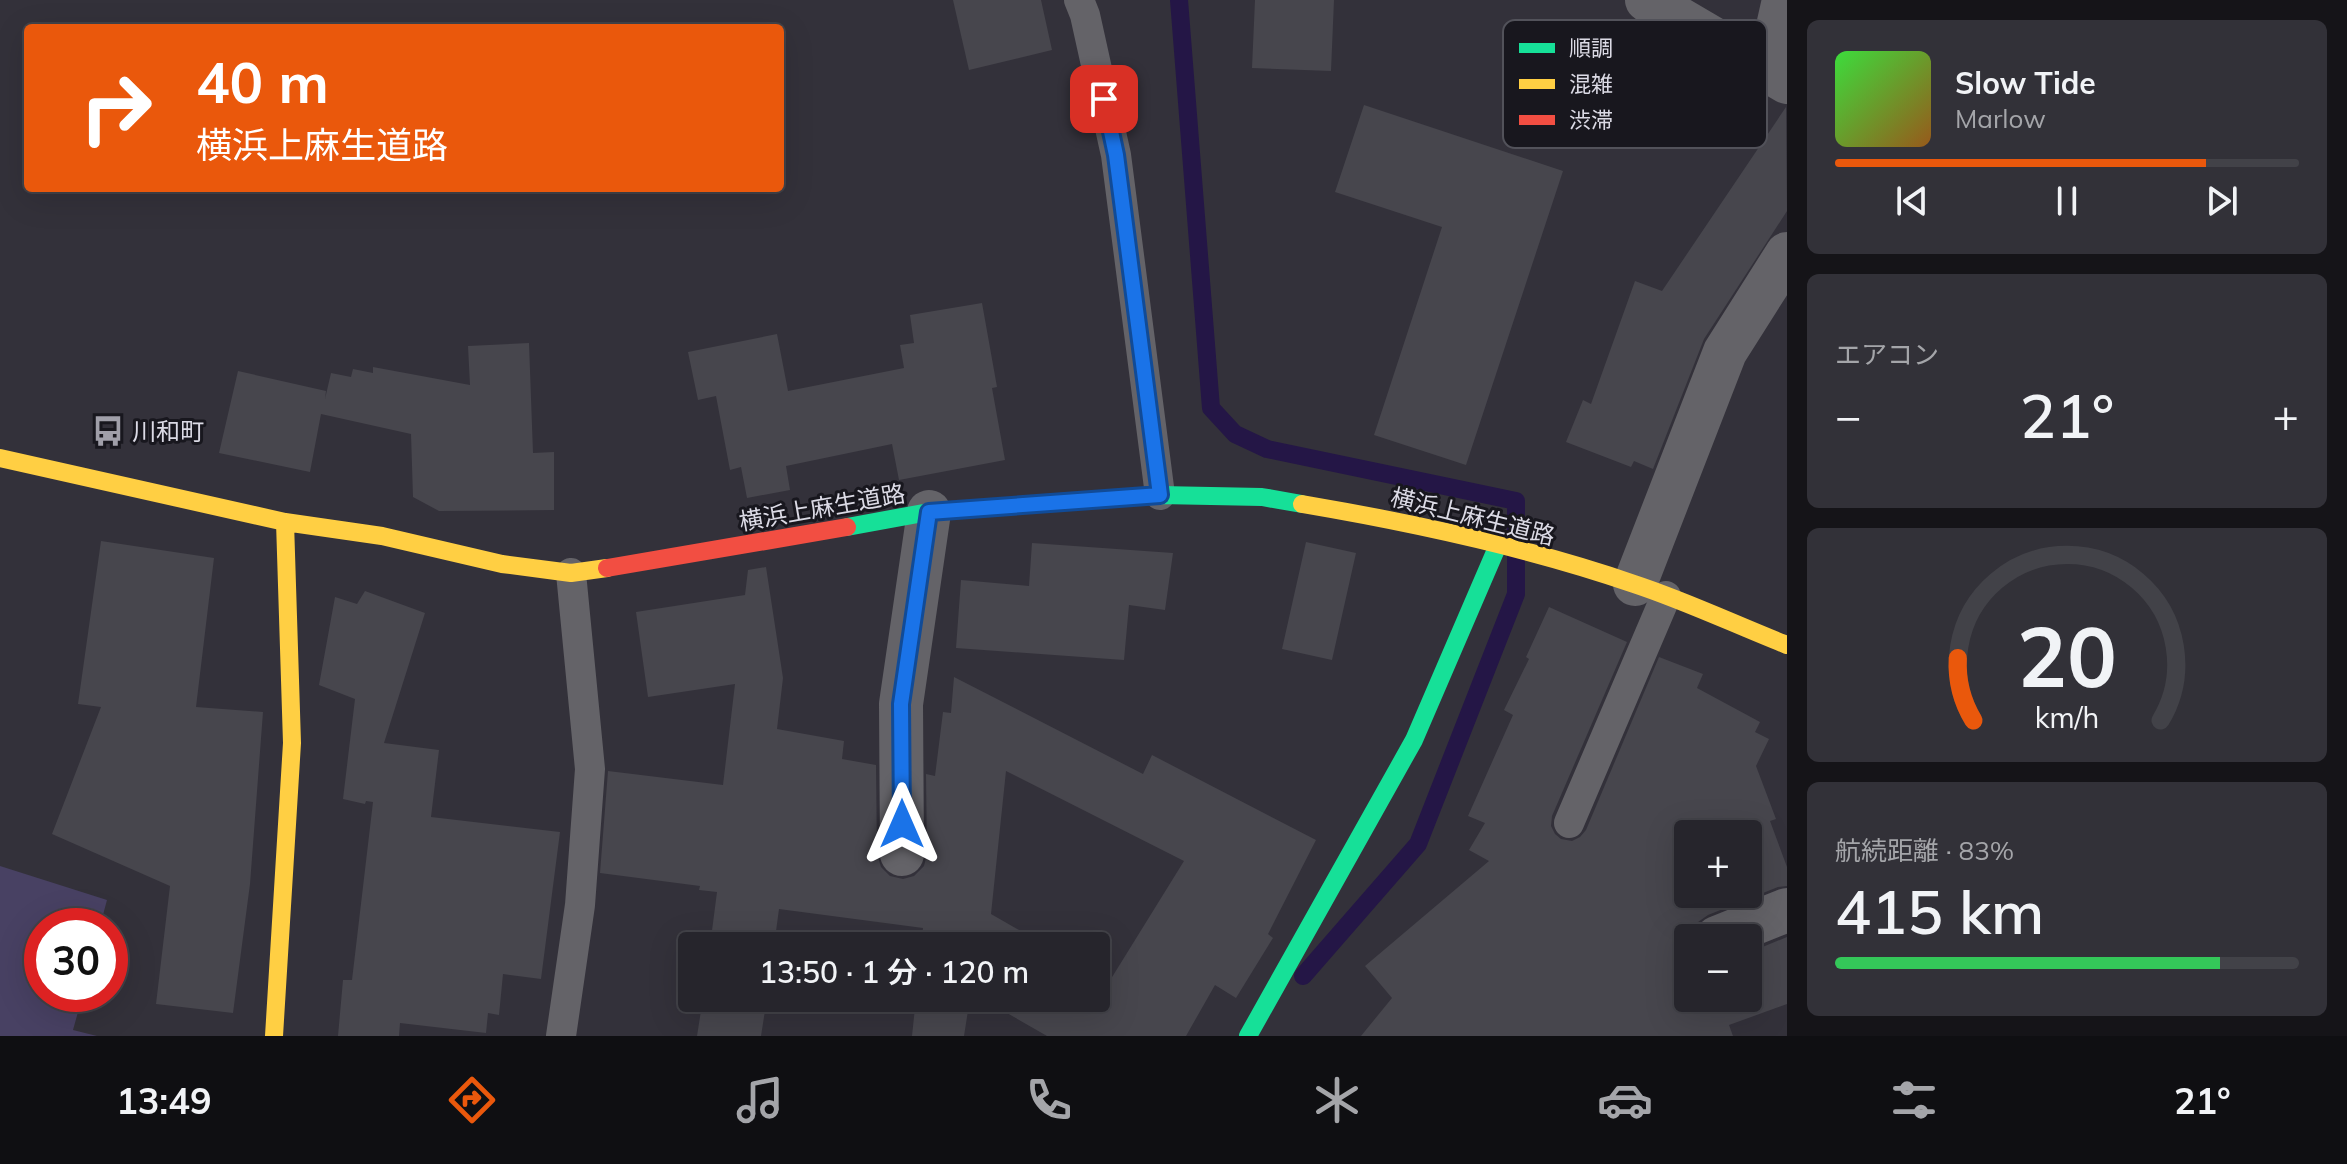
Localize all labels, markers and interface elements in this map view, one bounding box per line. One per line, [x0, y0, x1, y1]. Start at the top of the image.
legend [1503, 20, 1767, 148]
text: 順調 [1569, 34, 1613, 62]
text: 40 m [196, 47, 329, 117]
icon: right [64, 56, 168, 160]
text: Slow Tide [1955, 64, 2096, 102]
pin [1070, 65, 1138, 133]
text: 混雑 [1569, 70, 1613, 98]
icon: arrive [1082, 77, 1126, 121]
text: Marlow [1955, 102, 2046, 135]
text: 渋滞 [1569, 106, 1613, 134]
text: 横浜上麻生道路 [196, 122, 448, 167]
icon: previous [1890, 179, 1934, 223]
icon: pause [2045, 179, 2089, 223]
icon: next [2200, 179, 2244, 223]
text: エアコン [1835, 338, 1939, 371]
text: 21° [2020, 378, 2114, 453]
text: − [1835, 388, 1861, 443]
text: + [2273, 388, 2299, 443]
bus stop icon: 川和町 [91, 414, 125, 448]
place label: 川和町 [132, 416, 204, 446]
street label: 横浜上麻生道路 [737, 478, 907, 536]
street label: 横浜上麻生道路 [1388, 481, 1558, 551]
text: 20 [2017, 603, 2117, 708]
text: km/h [2035, 699, 2099, 735]
position arrow [860, 782, 944, 866]
map controls [1674, 820, 1762, 1012]
button: + [1674, 820, 1762, 908]
text: 航続距離 · 83% [1835, 834, 2014, 867]
text: 415 km [1835, 874, 2044, 949]
speed limit sign: 30 [24, 908, 128, 1012]
button: − [1674, 924, 1762, 1012]
text: 13:50 · 1 分 · 120 m [759, 953, 1029, 991]
icon: directions [444, 1072, 500, 1128]
icon: music [732, 1072, 788, 1128]
icon: phone [1021, 1072, 1077, 1128]
icon: climate [1309, 1072, 1365, 1128]
icon: car [1597, 1072, 1653, 1128]
icon: filters [1886, 1072, 1942, 1128]
text: 13:49 [116, 1078, 212, 1123]
text: 21° [2174, 1078, 2231, 1123]

